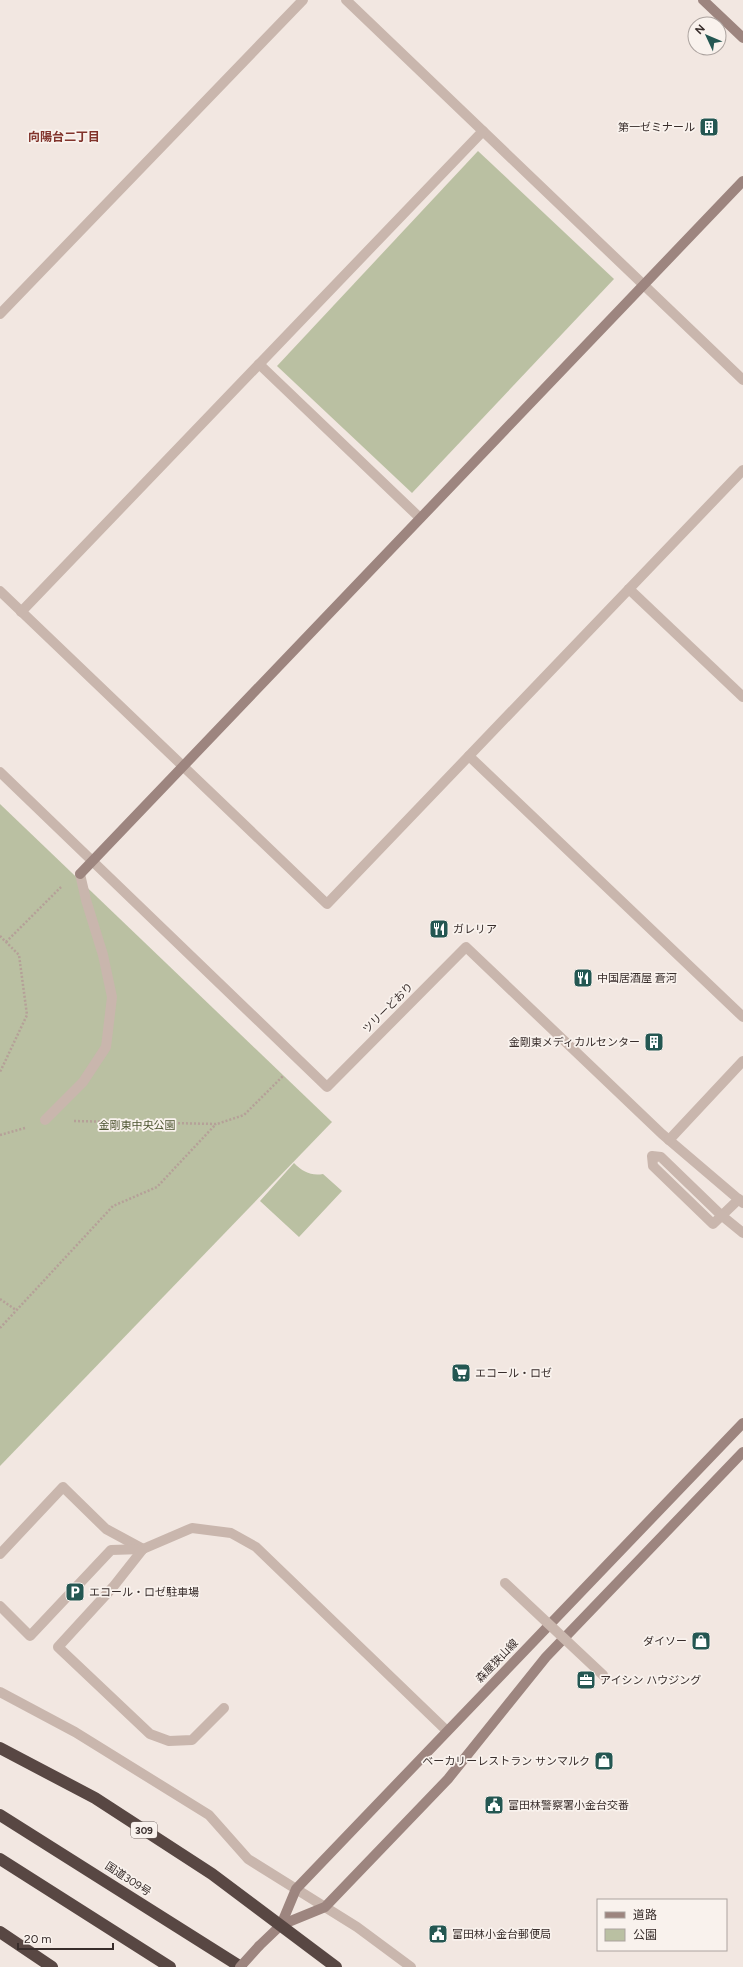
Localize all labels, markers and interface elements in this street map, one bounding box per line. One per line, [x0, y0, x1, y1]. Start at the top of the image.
north arrow [687, 16, 727, 56]
text: N [693, 22, 708, 37]
building icon: 第一ゼミナール [698, 116, 720, 138]
place label: 第一ゼミナール [618, 121, 695, 134]
district label: 向陽台二丁目 [28, 130, 100, 144]
restaurant icon: ガレリア [428, 918, 450, 940]
place label: ガレリア [453, 923, 497, 936]
restaurant icon: 中国居酒屋 蒼河 [572, 967, 594, 989]
place label: 中国居酒屋 蒼河 [597, 972, 677, 985]
street label: ツリーどおり [360, 980, 416, 1036]
building icon: 金剛東メディカルセンター [643, 1031, 665, 1053]
place label: 金剛東メディカルセンター [509, 1036, 640, 1049]
park label: 金剛東中央公園 [99, 1119, 176, 1132]
supermarket icon: エコール・ロゼ [450, 1362, 472, 1384]
place label: エコール・ロゼ [475, 1367, 552, 1380]
parking icon: エコール・ロゼ駐車場 [64, 1581, 86, 1603]
place label: エコール・ロゼ駐車場 [89, 1586, 199, 1599]
shop icon: ダイソー [690, 1630, 712, 1652]
place label: ダイソー [643, 1635, 687, 1648]
street label: 森屋狭山線 [473, 1637, 521, 1685]
office icon: アイシン ハウジング [575, 1669, 597, 1691]
place label: アイシン ハウジング [600, 1674, 701, 1687]
shop icon: ベーカリーレストラン サンマルク [593, 1750, 615, 1772]
place label: ベーカリーレストラン サンマルク [422, 1755, 590, 1768]
public building icon: 富田林警察署小金台交番 [483, 1794, 505, 1816]
place label: 富田林警察署小金台交番 [508, 1799, 629, 1812]
road number: 309 [131, 1822, 157, 1838]
street label: 国道309号 [103, 1859, 153, 1899]
legend [597, 1899, 727, 1951]
text: 道路 [633, 1908, 657, 1922]
public building icon: 富田林小金台郵便局 [427, 1923, 449, 1945]
scale bar [18, 1925, 113, 1951]
place label: 富田林小金台郵便局 [452, 1928, 551, 1941]
text: 公園 [633, 1928, 657, 1942]
text: 20 m [24, 1932, 52, 1946]

